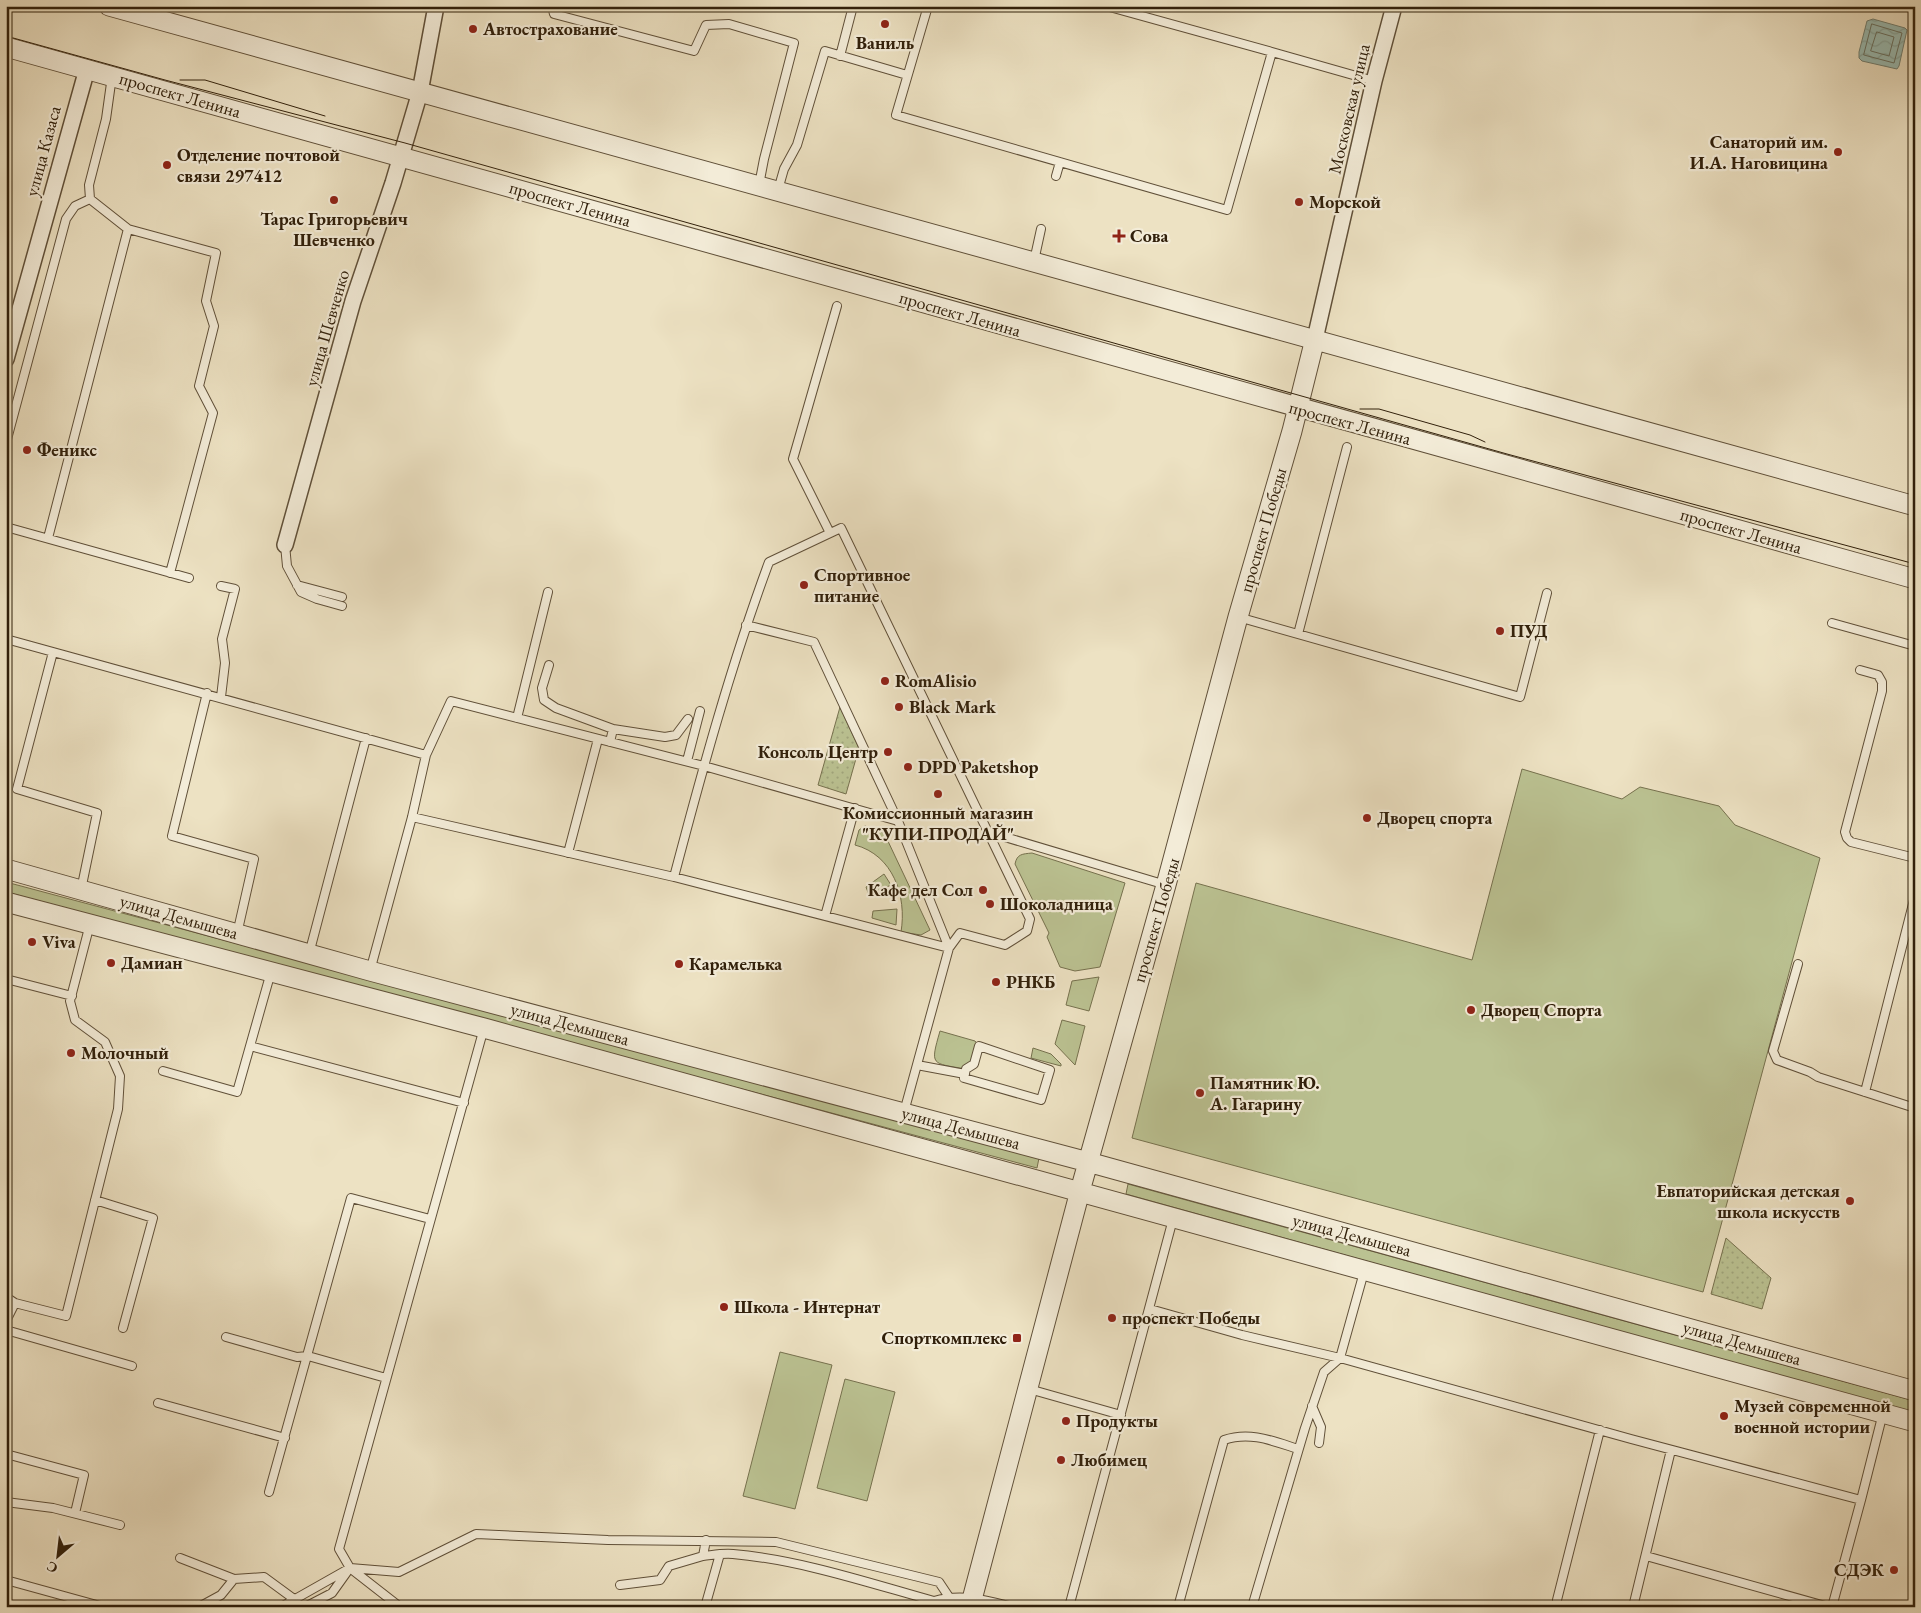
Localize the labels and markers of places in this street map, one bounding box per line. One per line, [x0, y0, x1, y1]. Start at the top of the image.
place label: Автострахование [482, 17, 618, 40]
marker: Ваниль [879, 18, 891, 30]
marker: Автострахование [467, 23, 479, 35]
place label: Ваниль [856, 31, 914, 54]
place label: Санаторий им. И.А. Наговицина [1690, 130, 1828, 174]
place label: Отделение почтовой связи 297412 [177, 143, 340, 187]
marker: Санаторий им. И.А. Наговицина [1832, 146, 1844, 158]
marker: Отделение почтовой связи 297412 [161, 159, 173, 171]
place label: Морской [1309, 190, 1381, 213]
marker: Тарас Григорьевич Шевченко [328, 194, 340, 206]
marker: Морской [1293, 196, 1305, 208]
place label: Тарас Григорьевич Шевченко [260, 207, 408, 251]
place label: Сова [1130, 224, 1169, 247]
marker: Сова [1112, 229, 1126, 243]
place label: Феникс [37, 438, 97, 461]
marker: Феникс [21, 444, 33, 456]
place label: Спортивное питание [814, 563, 911, 607]
marker: Спортивное питание [798, 579, 810, 591]
place label: ПУД [1510, 619, 1548, 642]
marker: ПУД [1494, 625, 1506, 637]
place label: RomAlisio [895, 669, 977, 692]
marker: RomAlisio [879, 675, 891, 687]
place label: Black Mark [909, 695, 997, 718]
marker: Black Mark [893, 701, 905, 713]
place label: Консоль Центр [758, 740, 878, 763]
marker: Консоль Центр [882, 746, 894, 758]
place label: DPD Paketshop [918, 755, 1038, 778]
marker: DPD Paketshop [902, 761, 914, 773]
marker: Комиссионный магазин "КУПИ-ПРОДАЙ" [932, 788, 944, 800]
place label: Комиссионный магазин "КУПИ-ПРОДАЙ" [843, 801, 1034, 845]
place label: Дворец спорта [1377, 806, 1492, 829]
marker: Дворец спорта [1361, 812, 1373, 824]
place label: Кафе дел Сол [868, 878, 973, 901]
marker: Кафе дел Сол [977, 884, 989, 896]
place label: Шоколадница [1000, 892, 1113, 915]
marker: Шоколадница [984, 898, 996, 910]
place label: Viva [42, 930, 76, 953]
marker: Viva [26, 936, 38, 948]
place label: Дамиан [121, 951, 183, 974]
place label: Карамелька [689, 952, 782, 975]
marker: Дамиан [105, 957, 117, 969]
marker: Карамелька [673, 958, 685, 970]
place label: РНКБ [1006, 970, 1055, 993]
marker: РНКБ [990, 976, 1002, 988]
place label: Дворец Спорта [1481, 998, 1602, 1021]
marker: Дворец Спорта [1465, 1004, 1477, 1016]
place label: Молочный [81, 1041, 169, 1064]
marker: Молочный [65, 1047, 77, 1059]
place label: Памятник Ю. А. Гагарину [1209, 1071, 1320, 1115]
marker: Памятник Ю. А. Гагарину [1194, 1087, 1206, 1099]
place label: Евпаторийская детская школа искусств [1656, 1179, 1840, 1223]
marker: Евпаторийская детская школа искусств [1844, 1195, 1856, 1207]
place label: Школа - Интернат [734, 1295, 880, 1318]
marker: Школа - Интернат [718, 1301, 730, 1313]
place label: проспект Победы [1122, 1306, 1260, 1329]
marker: проспект Победы [1106, 1312, 1118, 1324]
place label: Спорткомплекс [881, 1326, 1008, 1349]
marker: Спорткомплекс [1011, 1332, 1023, 1344]
place label: Музей современной военной истории [1734, 1394, 1891, 1438]
place label: Продукты [1076, 1409, 1158, 1432]
marker: Музей современной военной истории [1718, 1410, 1730, 1422]
marker: Продукты [1060, 1415, 1072, 1427]
place label: Любимец [1071, 1448, 1148, 1471]
marker: Любимец [1055, 1454, 1067, 1466]
place label: СДЭК [1834, 1558, 1884, 1581]
marker: СДЭК [1888, 1564, 1900, 1576]

